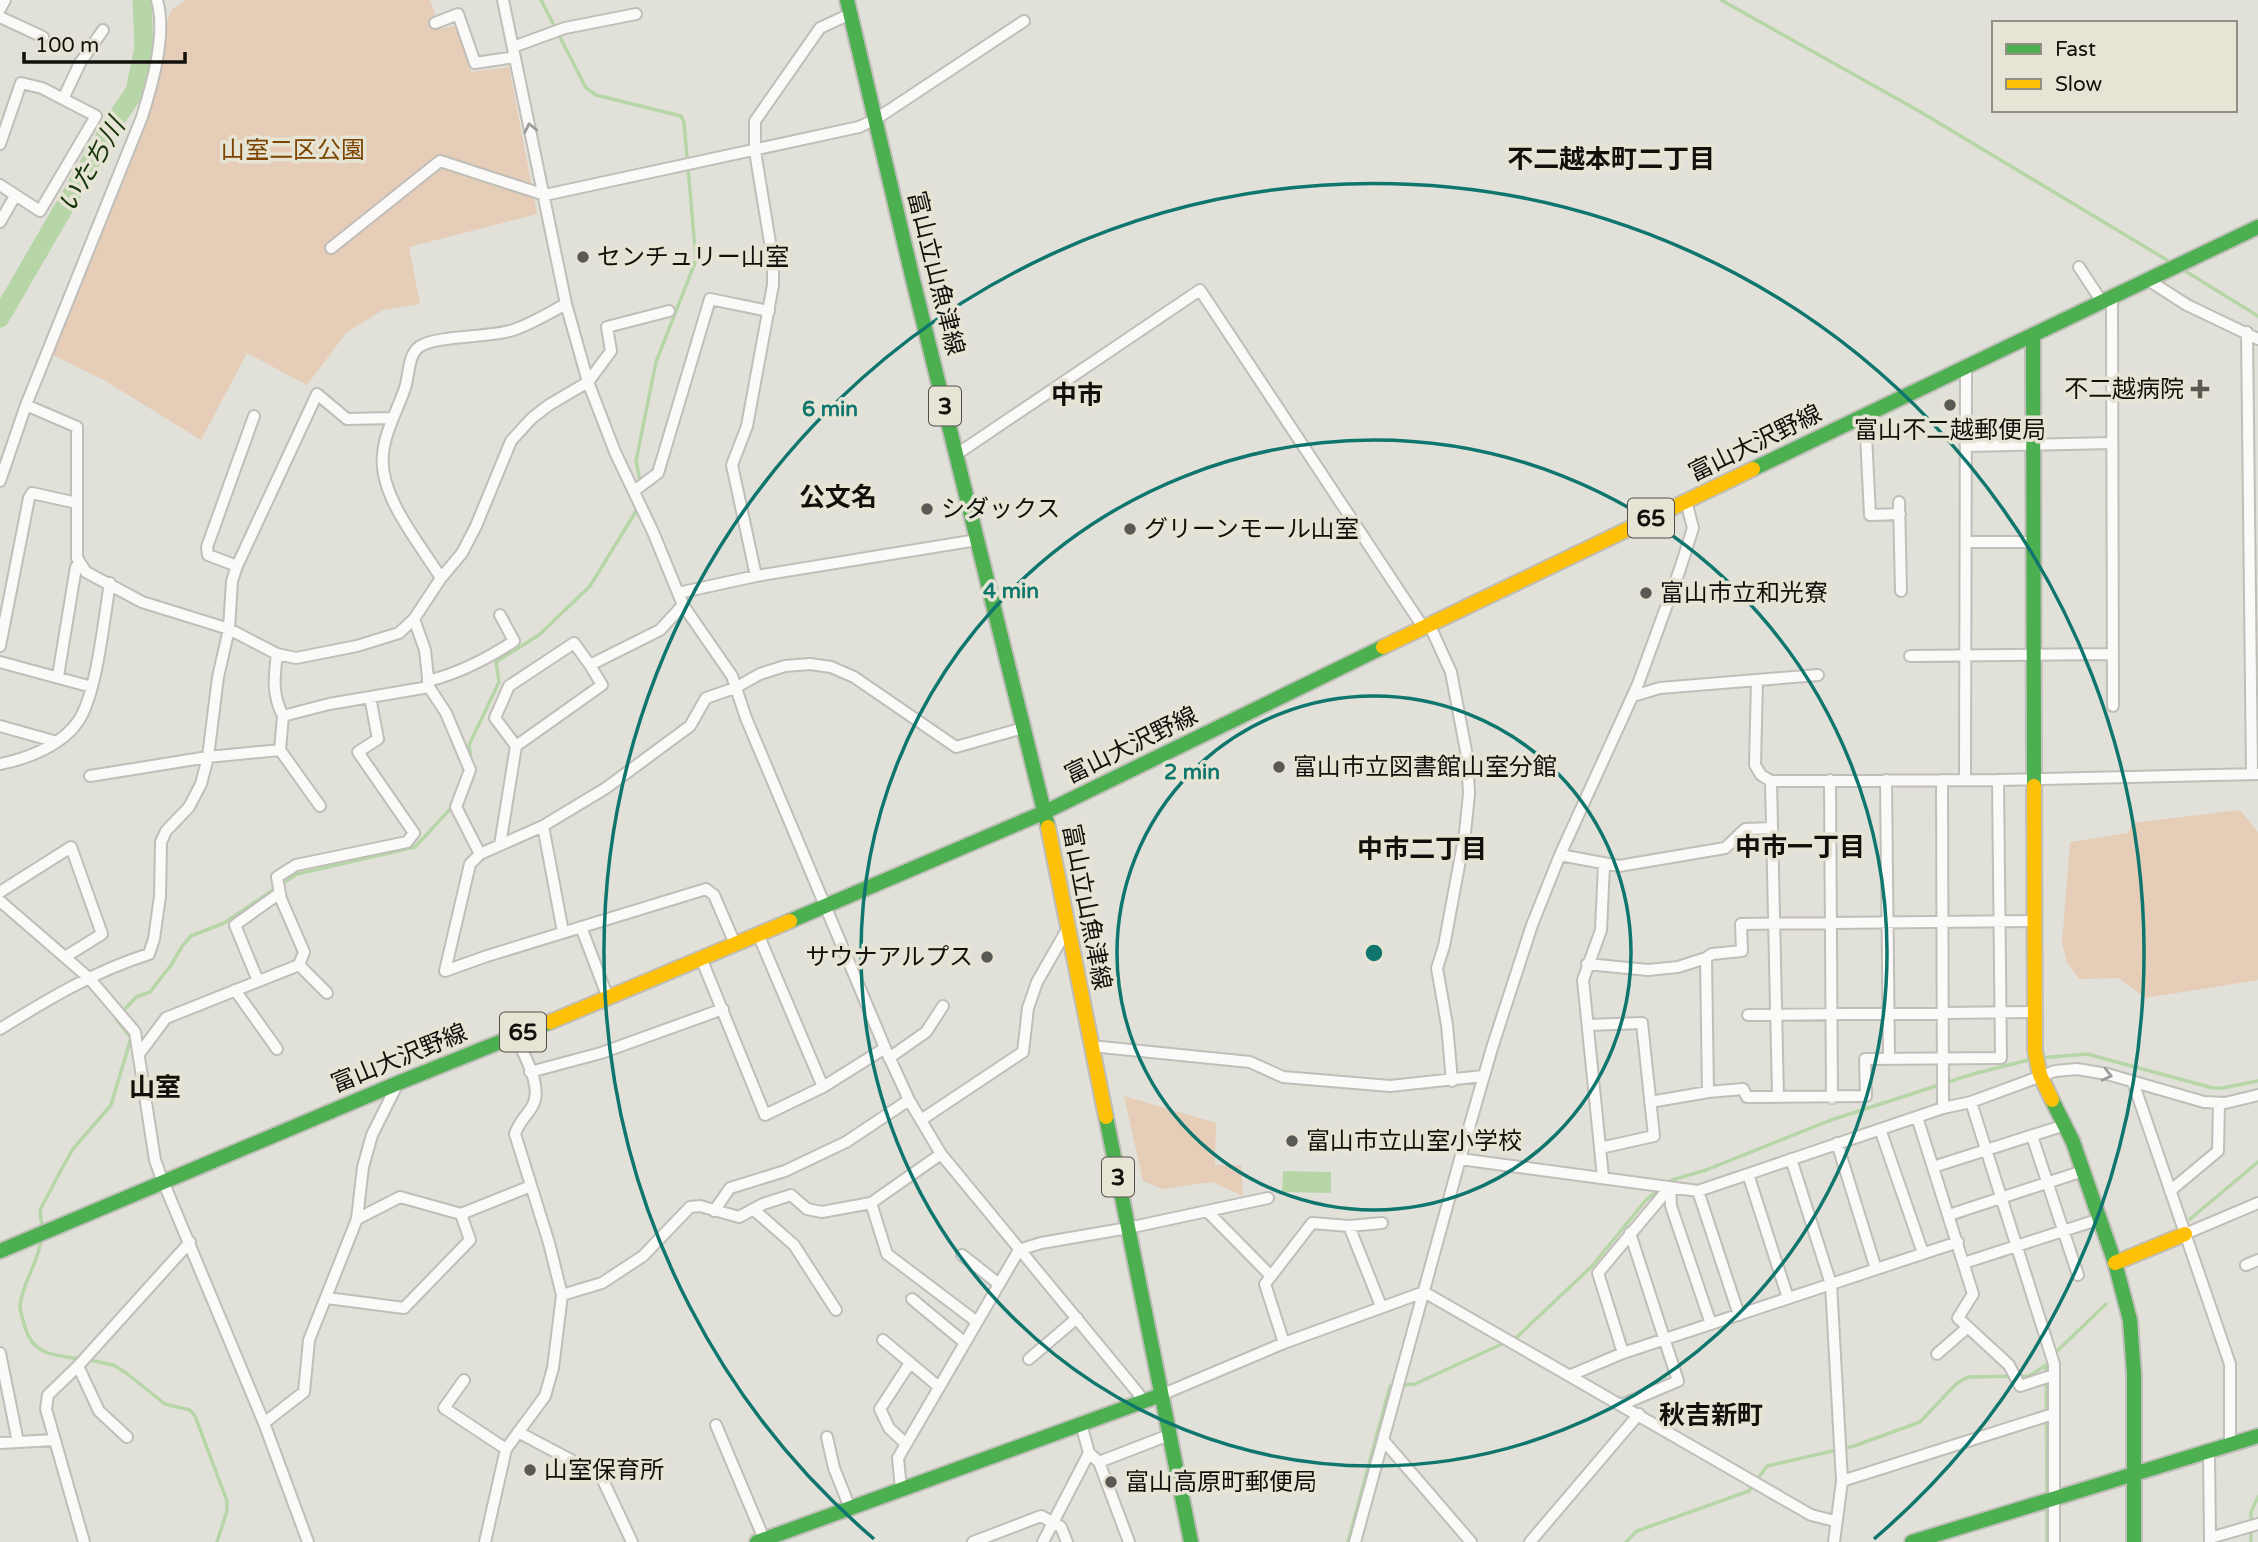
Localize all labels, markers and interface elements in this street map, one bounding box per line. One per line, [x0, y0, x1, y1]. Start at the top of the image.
scale bar [24, 21, 186, 65]
legend [1992, 21, 2237, 112]
text: 100 m [35, 33, 99, 58]
text: Fast [2055, 37, 2096, 62]
text: Slow [2055, 72, 2103, 97]
water label: いたち川 [51, 110, 133, 218]
one-way arrow [524, 122, 539, 134]
park label: 山室二区公園 [221, 136, 365, 165]
district label: 不二越本町二丁目 [1507, 144, 1715, 175]
street label: 富山立山魚津線 [901, 188, 970, 358]
place label: センチュリー山室 [597, 243, 789, 272]
marker: センチュリー山室 [575, 249, 591, 265]
place label: 不二越病院 [2064, 375, 2184, 404]
marker: 不二越病院 [2190, 379, 2210, 399]
district label: 中市 [1051, 380, 1103, 411]
road number: 3 [929, 386, 961, 426]
text: 6 min [802, 397, 858, 422]
marker: 富山不二越郵便局 [1942, 397, 1958, 413]
street label: 富山大沢野線 [1684, 399, 1826, 488]
place label: 富山不二越郵便局 [1854, 416, 2046, 445]
district label: 公文名 [799, 482, 877, 513]
place label: シダックス [941, 495, 1060, 524]
road number: 65 [1628, 498, 1674, 538]
marker: シダックス [919, 501, 935, 517]
place label: グリーンモール山室 [1144, 515, 1359, 544]
marker: グリーンモール山室 [1122, 521, 1138, 537]
text: 4 min [983, 579, 1039, 604]
place label: 富山市立和光寮 [1660, 579, 1828, 608]
marker: 富山市立和光寮 [1638, 585, 1654, 601]
street label: 富山大沢野線 [1060, 701, 1202, 790]
place label: 富山市立図書館山室分館 [1293, 753, 1557, 782]
marker: 富山市立図書館山室分館 [1271, 759, 1287, 775]
text: 2 min [1164, 760, 1220, 785]
street label: 富山立山魚津線 [1056, 822, 1117, 992]
district label: 中市一丁目 [1735, 832, 1865, 863]
district label: 中市二丁目 [1357, 834, 1487, 865]
centre of rings [1362, 941, 1386, 965]
place label: サウナアルプス [805, 943, 973, 972]
marker: サウナアルプス [979, 949, 995, 965]
road number: 65 [500, 1012, 546, 1051]
street label: 富山大沢野線 [327, 1018, 471, 1099]
one-way arrow [2101, 1067, 2113, 1081]
district label: 山室 [129, 1072, 181, 1103]
place label: 富山市立山室小学校 [1306, 1127, 1522, 1156]
marker: 富山市立山室小学校 [1284, 1133, 1300, 1149]
road number: 3 [1102, 1158, 1134, 1196]
district label: 秋吉新町 [1659, 1400, 1763, 1431]
place label: 山室保育所 [544, 1456, 664, 1485]
marker: 山室保育所 [522, 1462, 538, 1478]
place label: 富山高原町郵便局 [1125, 1468, 1317, 1497]
marker: 富山高原町郵便局 [1103, 1474, 1119, 1490]

